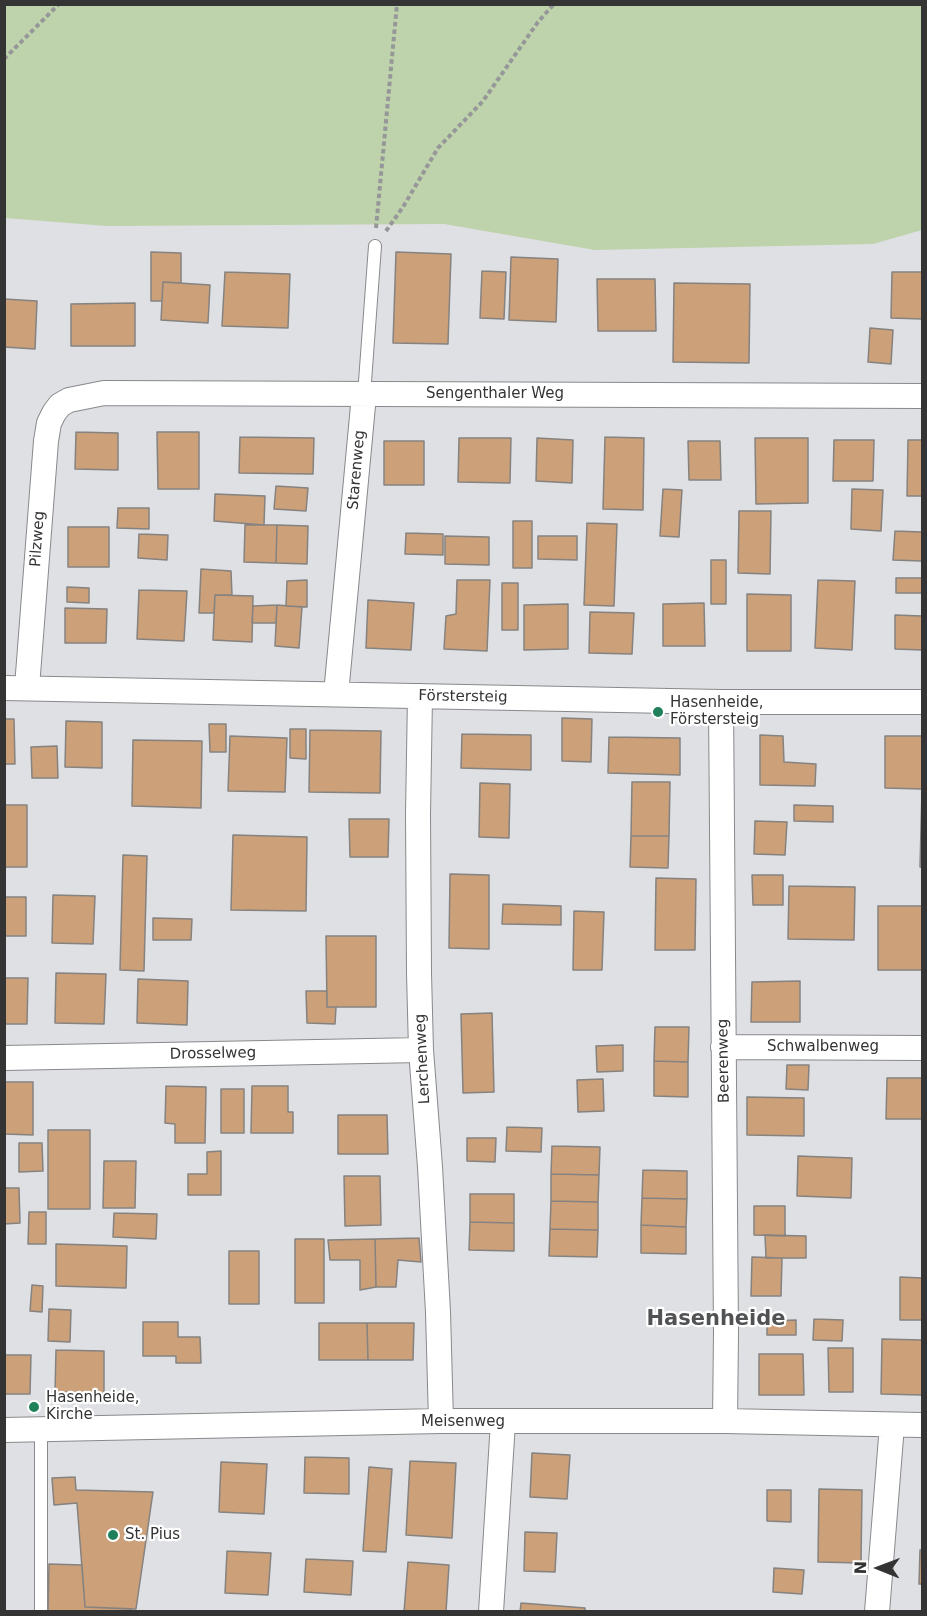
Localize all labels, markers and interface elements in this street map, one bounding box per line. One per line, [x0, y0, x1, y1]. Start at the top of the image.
street label: Sengenthaler Weg [426, 385, 564, 403]
street label: Starenweg [345, 429, 369, 511]
street label: Pilzweg [27, 510, 49, 568]
street label: Förstersteig [418, 687, 508, 707]
place label: Hasenheide, Förstersteig [670, 694, 763, 729]
marker: Hasenheide, Förstersteig [651, 705, 665, 719]
street label: Lerchenweg [412, 1013, 434, 1105]
street label: Beerenweg [714, 1019, 734, 1103]
street label: Schwalbenweg [767, 1038, 879, 1056]
street label: Drosselweg [170, 1044, 256, 1064]
district label: Hasenheide [646, 1307, 786, 1333]
place label: Hasenheide, Kirche [46, 1389, 139, 1424]
marker: Hasenheide, Kirche [27, 1400, 41, 1414]
street label: Meisenweg [421, 1413, 505, 1431]
place label: St. Pius [125, 1526, 180, 1544]
marker: St. Pius [106, 1528, 120, 1542]
north arrow [849, 1538, 909, 1598]
text: N [851, 1561, 870, 1575]

